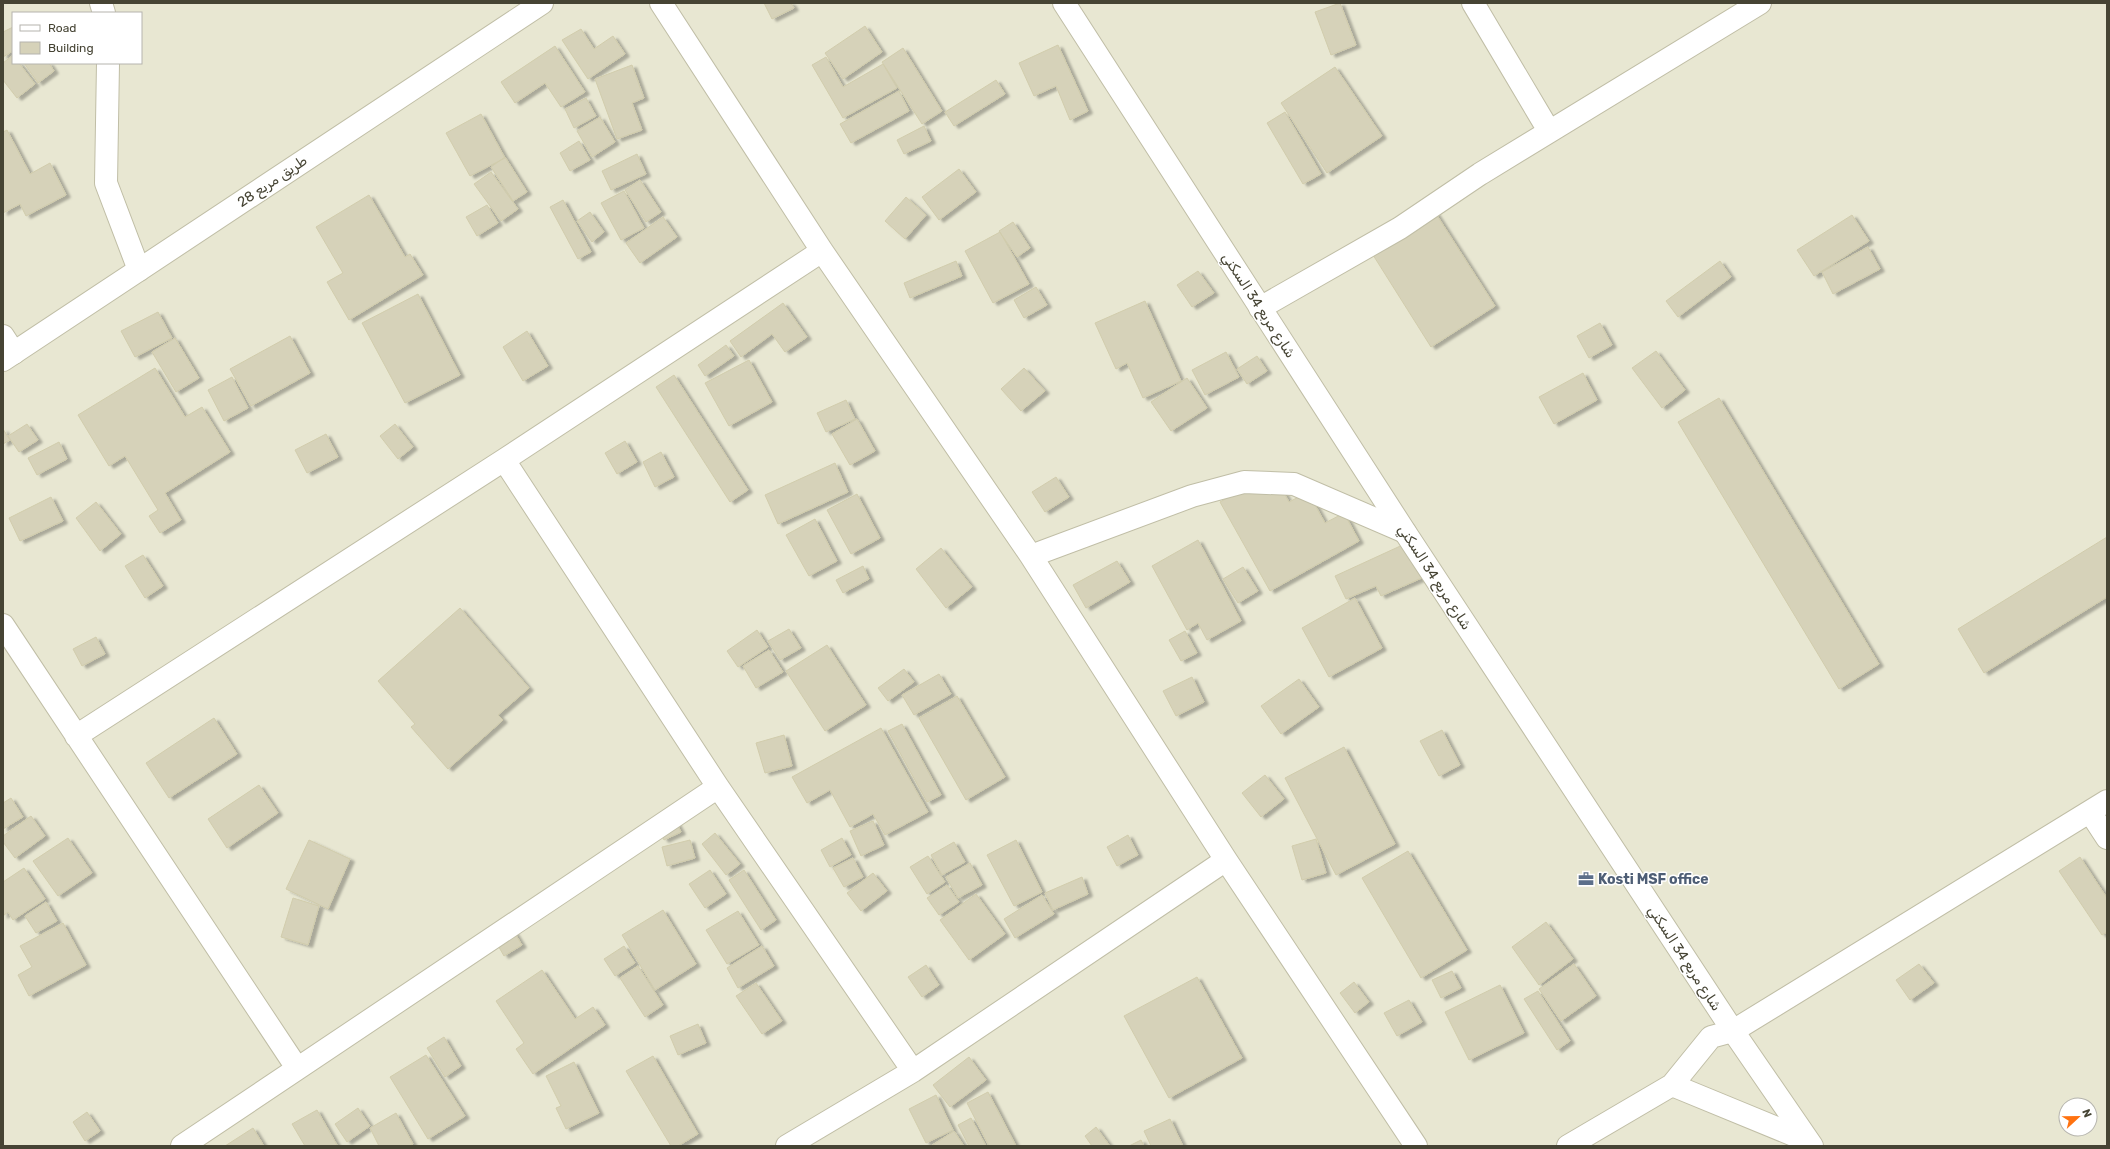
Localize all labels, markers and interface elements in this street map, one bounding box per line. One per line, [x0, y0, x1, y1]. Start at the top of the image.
legend [12, 12, 142, 64]
text: Road [48, 21, 76, 35]
text: Building [48, 41, 94, 55]
street label: طريق مربع 28 [234, 152, 312, 213]
street label: شارع مربع 34 السكني [1216, 249, 1299, 362]
street label: شارع مربع 34 السكني [1392, 521, 1475, 634]
office icon: Kosti MSF office [1577, 870, 1595, 888]
place label: Kosti MSF office [1598, 871, 1709, 888]
street label: شارع مربع 34 السكني [1642, 902, 1725, 1015]
north arrow [2058, 1097, 2098, 1137]
text: N [2079, 1107, 2094, 1120]

